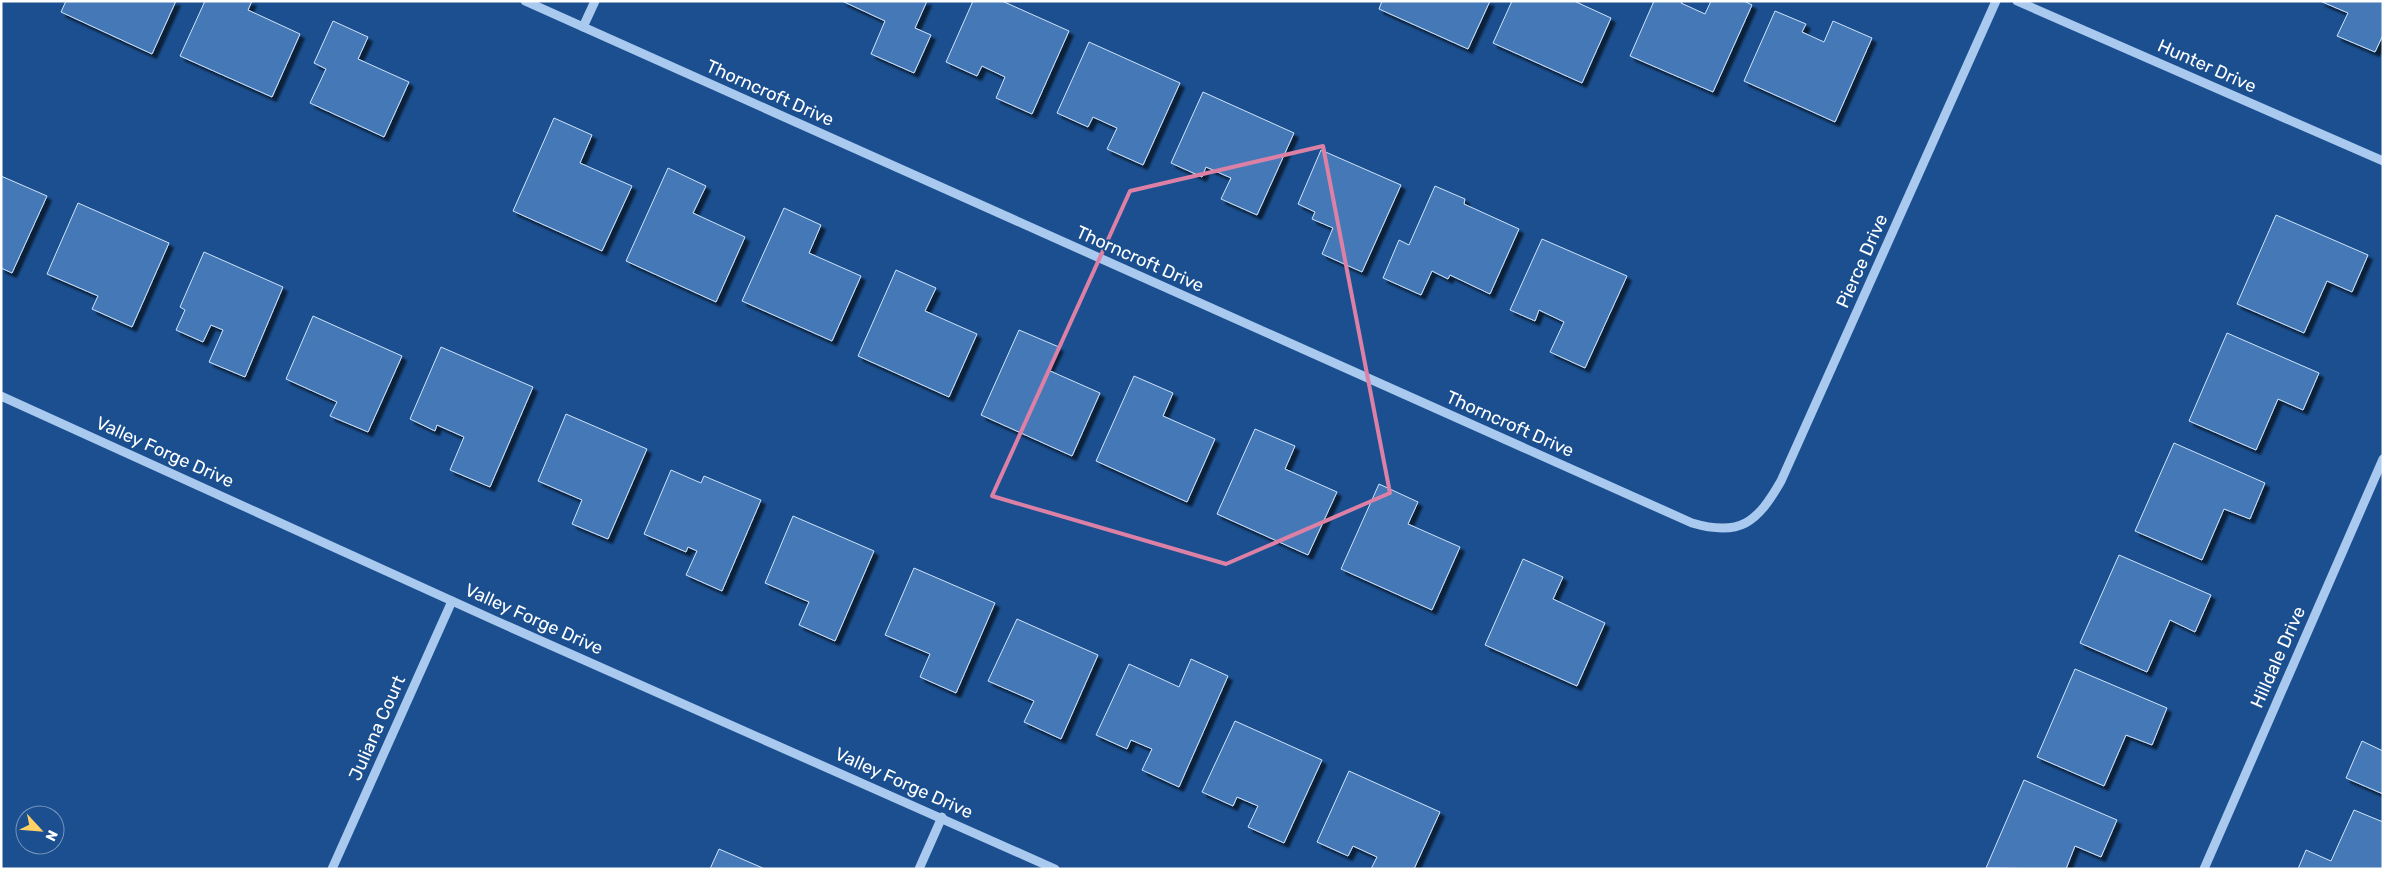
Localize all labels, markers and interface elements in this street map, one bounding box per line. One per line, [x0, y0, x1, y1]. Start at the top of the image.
street label: Hunter Drive [2154, 34, 2260, 98]
street label: Thorncroft Drive [703, 55, 837, 131]
street label: Pierce Drive [1832, 211, 1892, 311]
street label: Thorncroft Drive [1073, 221, 1207, 297]
street label: Thorncroft Drive [1443, 386, 1577, 462]
street label: Valley Forge Drive [93, 412, 237, 492]
street label: Valley Forge Drive [462, 579, 606, 659]
street label: Hilldale Drive [2246, 603, 2310, 711]
street label: Juliana Court [344, 672, 410, 784]
street label: Valley Forge Drive [832, 743, 976, 823]
north arrow [15, 805, 65, 855]
text: N [41, 827, 61, 844]

